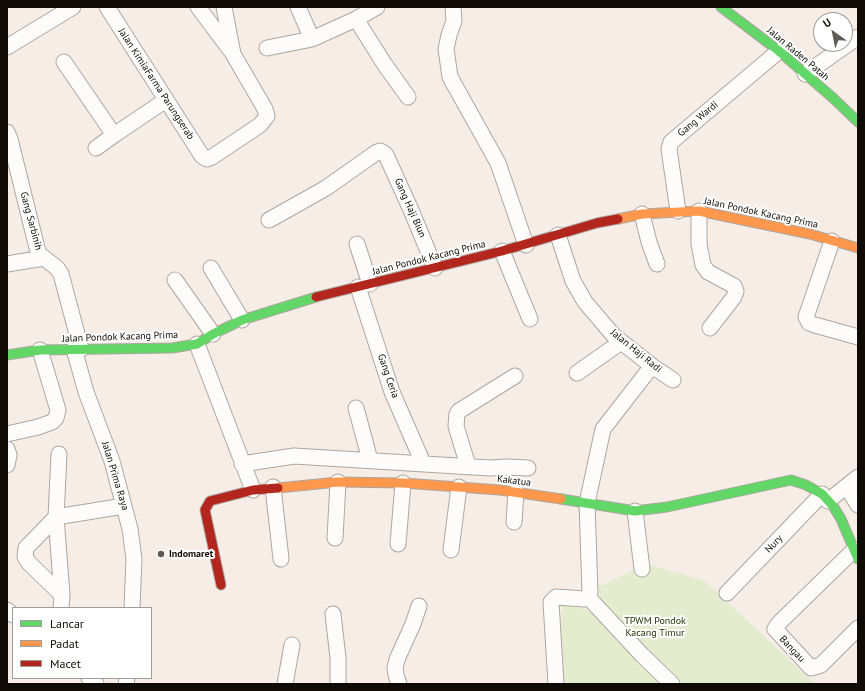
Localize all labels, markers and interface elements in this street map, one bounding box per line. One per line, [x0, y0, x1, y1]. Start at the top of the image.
north arrow [813, 12, 853, 52]
text: U [820, 15, 834, 31]
street label: Jalan Raden Patah [765, 25, 831, 83]
street label: Jalan KimiaFarma Parungserab [115, 26, 197, 142]
street label: Gang Wardi [675, 99, 721, 139]
street label: Gang Haji Biun [392, 176, 428, 240]
street label: Gang Sarbinih [17, 190, 45, 252]
street label: Jalan Pondok Kacang Prima [703, 195, 819, 231]
street label: Jalan Pondok Kacang Prima [371, 238, 487, 278]
street label: Jalan Haji Radi [608, 327, 664, 375]
street label: Jalan Pondok Kacang Prima [62, 329, 178, 345]
street label: Gang Ceria [375, 352, 401, 400]
street label: Jalan Prima Raya [99, 440, 131, 512]
street label: Kakatua [496, 473, 532, 489]
street label: Nury [763, 533, 785, 555]
place label: Indomaret [169, 548, 213, 560]
marker: Indomaret [156, 549, 166, 559]
legend [12, 607, 152, 679]
park label: TPWM Pondok Kacang Timur [624, 615, 686, 638]
text: Lancar [50, 616, 84, 631]
street label: Bangau [777, 633, 807, 665]
text: Padat [50, 636, 79, 651]
text: Macet [50, 656, 81, 671]

